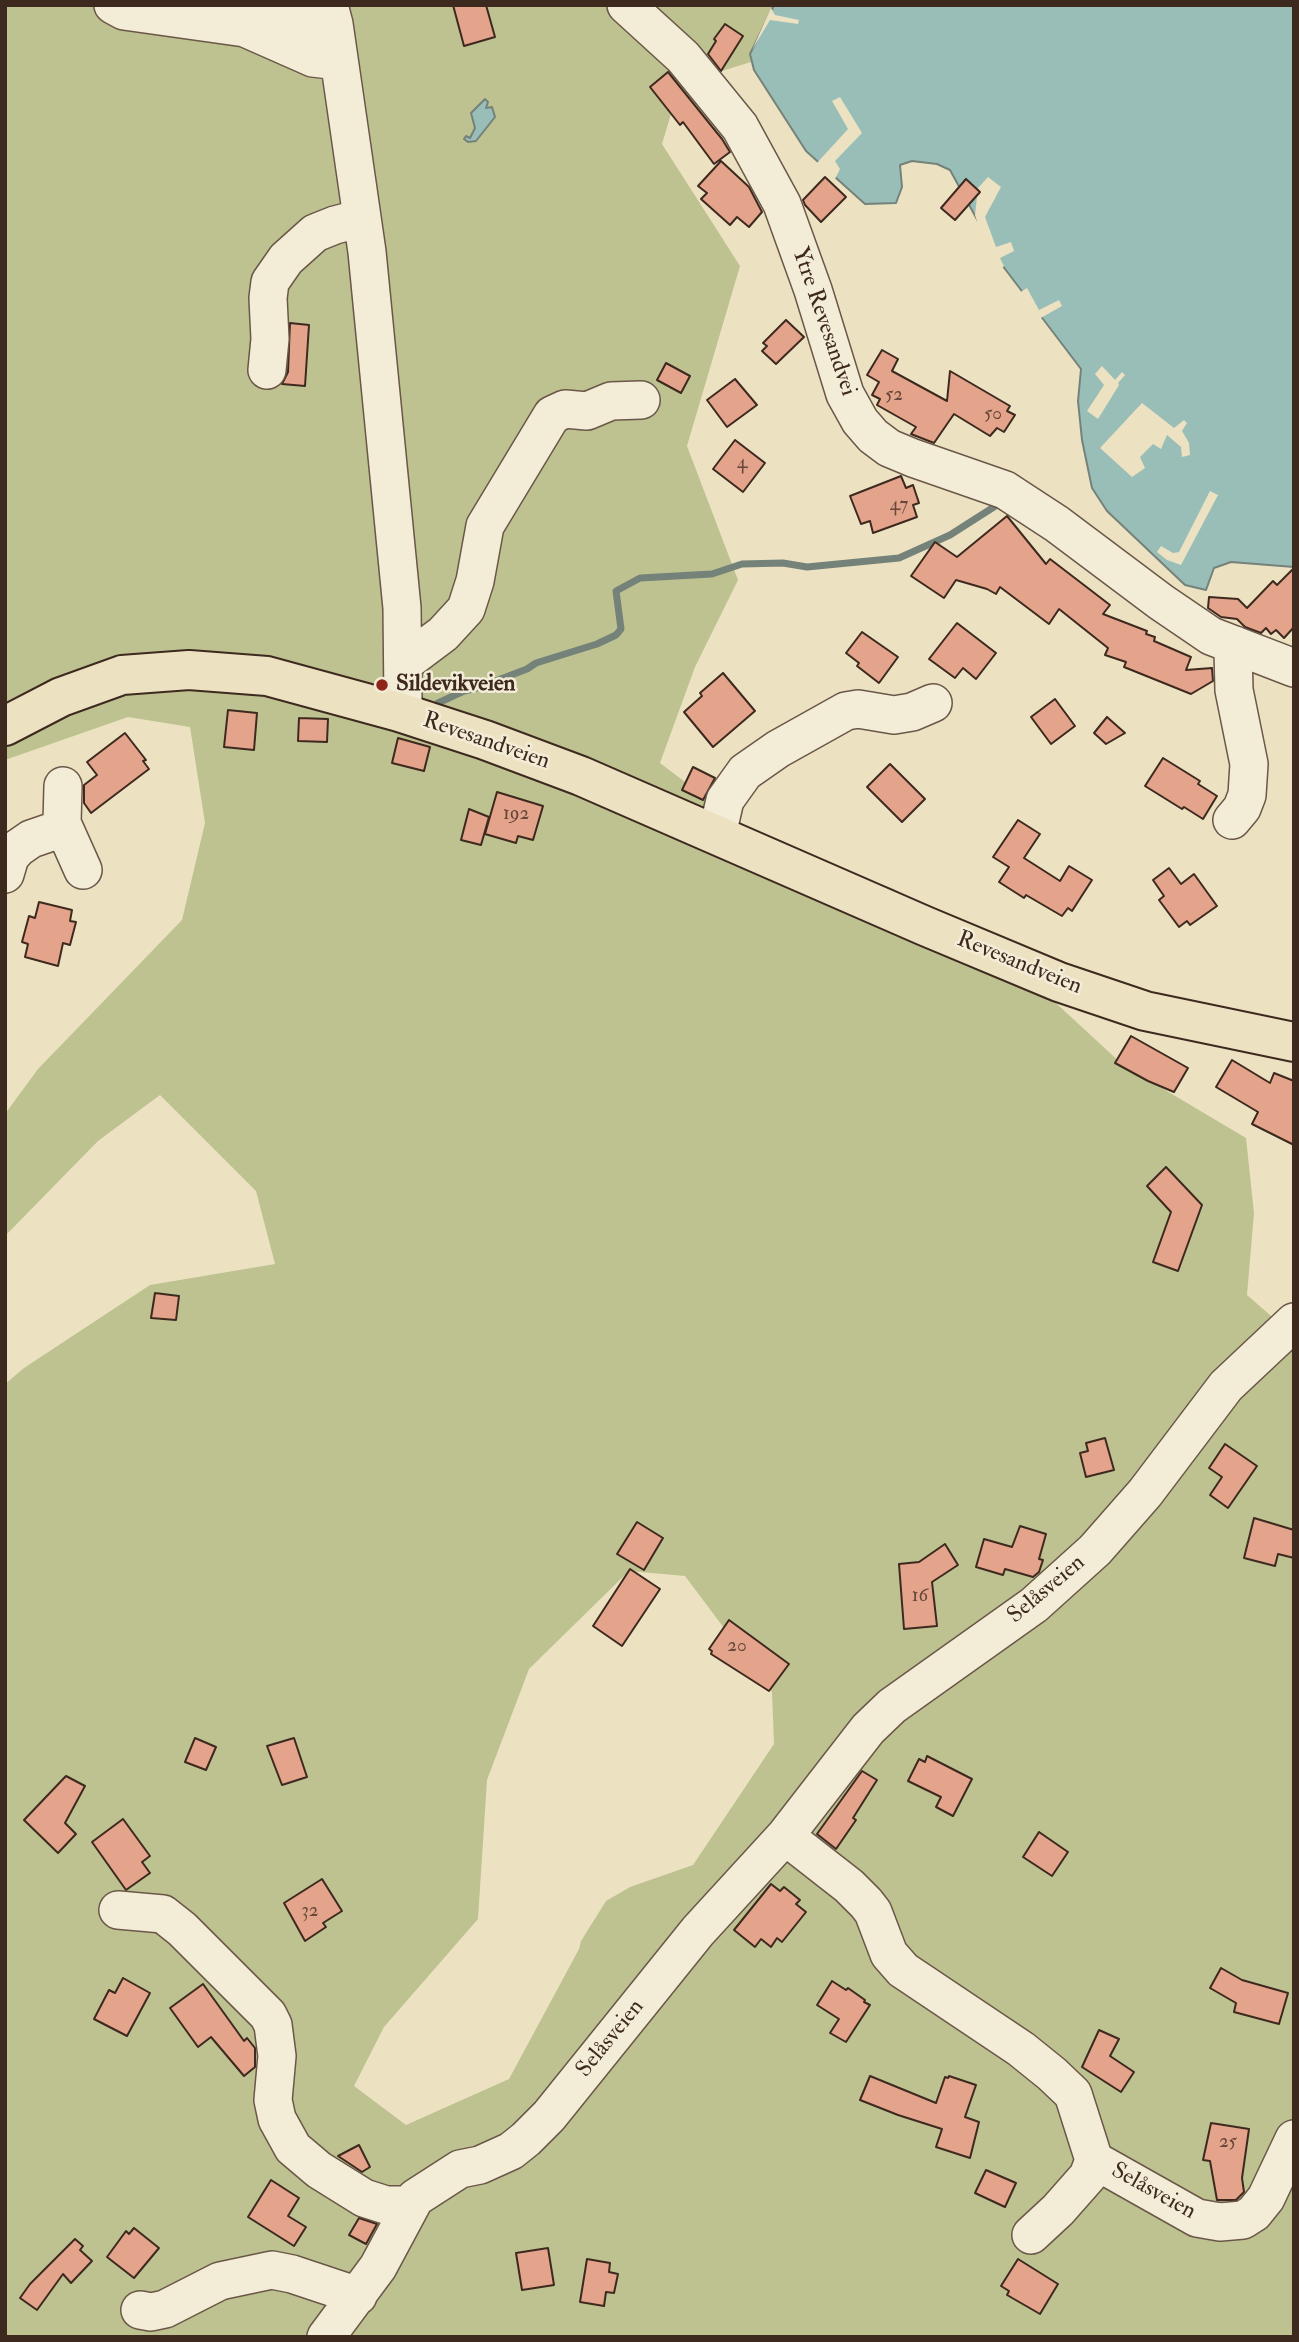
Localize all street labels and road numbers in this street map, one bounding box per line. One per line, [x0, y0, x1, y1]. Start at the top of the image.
street label: Ytre Revesandvei [785, 244, 861, 400]
street label: Revesandveien [419, 707, 553, 777]
street label: Revesandveien [952, 926, 1086, 1002]
street label: Selåsveien [1003, 1550, 1091, 1630]
street label: Selåsveien [571, 1994, 651, 2084]
street label: Selåsveien [1106, 2158, 1200, 2226]

